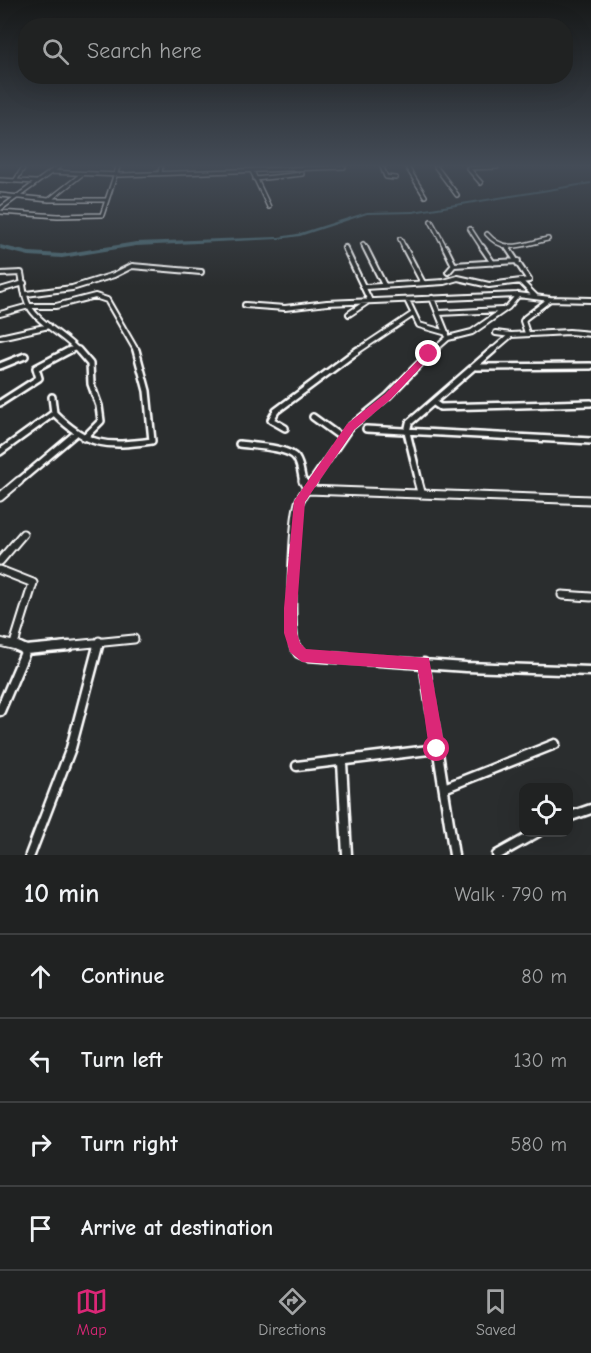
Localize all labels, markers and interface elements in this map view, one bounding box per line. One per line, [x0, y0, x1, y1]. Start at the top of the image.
search box [18, 18, 573, 84]
icon: search [39, 35, 72, 68]
text: Search here [87, 38, 202, 64]
route end [415, 340, 441, 366]
route start [423, 735, 449, 761]
map controls [519, 783, 573, 837]
button: locate [519, 783, 573, 837]
text: 10 min [24, 879, 99, 909]
text: Walk · 790 m [454, 883, 567, 906]
icon: ahead [24, 960, 57, 993]
text: Continue [81, 963, 164, 989]
text: 80 m [521, 965, 567, 988]
icon: left [24, 1044, 57, 1077]
text: Turn left [81, 1047, 163, 1073]
text: 130 m [514, 1049, 567, 1072]
icon: right [24, 1128, 57, 1161]
text: Turn right [81, 1131, 178, 1157]
text: 580 m [510, 1133, 567, 1156]
icon: arrive [24, 1212, 57, 1245]
text: Arrive at destination [81, 1215, 273, 1241]
tab: Map [75, 1285, 108, 1339]
tab: Directions [258, 1285, 326, 1339]
tab: Saved [476, 1285, 516, 1339]

